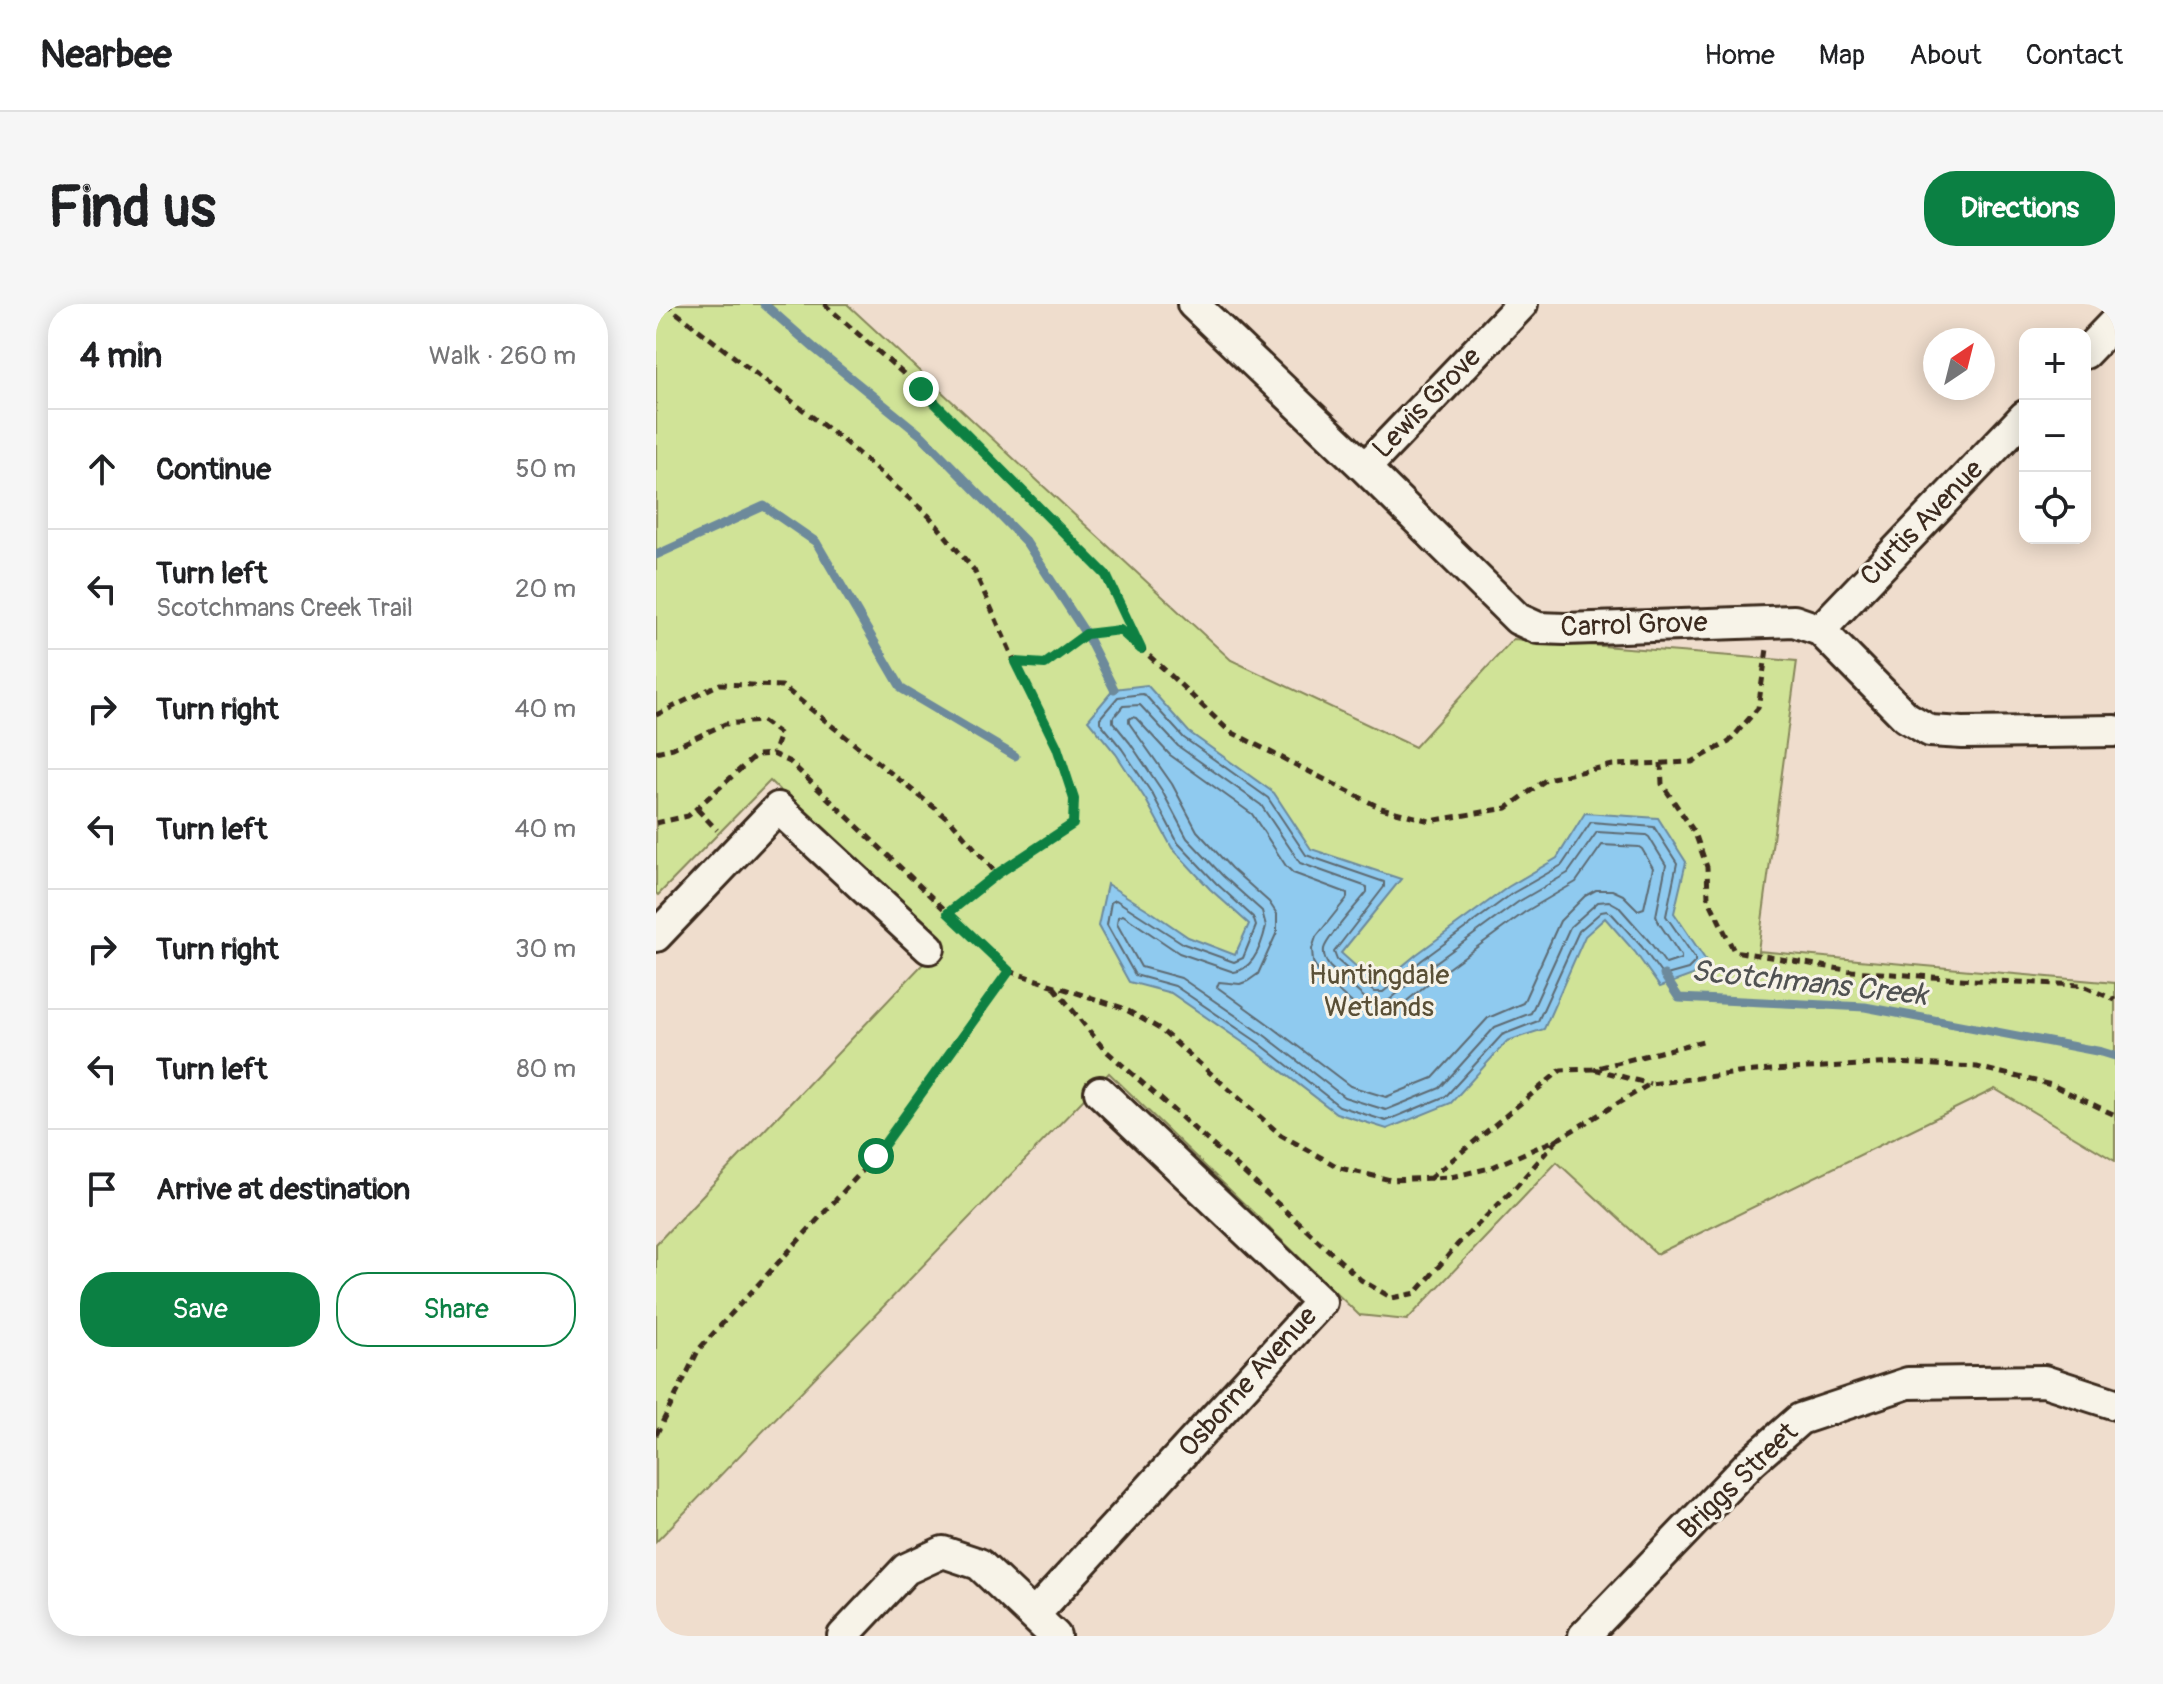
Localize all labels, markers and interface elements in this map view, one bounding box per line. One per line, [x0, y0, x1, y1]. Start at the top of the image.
text: Nearbee [40, 31, 172, 79]
text: Home [1704, 38, 1775, 73]
text: Map [1819, 38, 1865, 73]
text: About [1909, 38, 1982, 73]
text: Contact [2026, 38, 2123, 73]
button: Directions [1924, 171, 2115, 246]
text: Find us [48, 174, 216, 243]
north arrow [1923, 328, 1995, 400]
map controls [2019, 328, 2091, 544]
button: + [2019, 328, 2091, 400]
text: 4 min [80, 335, 162, 378]
text: Walk · 260 m [429, 340, 576, 372]
street label: Lewis Grove [1365, 340, 1489, 466]
route end [903, 371, 939, 407]
button: − [2019, 400, 2091, 472]
icon: ahead [80, 447, 124, 491]
text: Continue [156, 451, 271, 488]
street label: Curtis Avenue [1853, 452, 1991, 594]
text: 50 m [515, 453, 576, 485]
button: locate [2019, 472, 2091, 544]
text: Turn left [156, 555, 267, 592]
icon: left [80, 567, 124, 611]
text: 20 m [515, 573, 576, 605]
text: Scotchmans Creek Trail [156, 592, 413, 624]
street label: Carrol Grove [1560, 605, 1708, 645]
icon: right [80, 687, 124, 731]
text: Turn right [156, 691, 279, 728]
text: 40 m [514, 693, 576, 725]
icon: left [80, 807, 124, 851]
text: Turn left [156, 811, 267, 848]
text: 40 m [514, 813, 576, 845]
icon: right [80, 927, 124, 971]
text: Turn right [156, 931, 279, 968]
text: 30 m [515, 933, 576, 965]
water label: Scotchmans Creek [1689, 952, 1931, 1014]
park label: Huntingdale Wetlands [1309, 958, 1449, 1025]
icon: left [80, 1047, 124, 1091]
text: Turn left [156, 1051, 267, 1088]
text: 80 m [516, 1053, 576, 1085]
route start [858, 1138, 894, 1174]
icon: arrive [80, 1167, 124, 1211]
text: Arrive at destination [156, 1171, 410, 1208]
button: Save [80, 1272, 320, 1347]
button: Share [336, 1272, 576, 1347]
street label: Osborne Avenue [1171, 1299, 1325, 1465]
street label: Briggs Street [1671, 1415, 1806, 1547]

